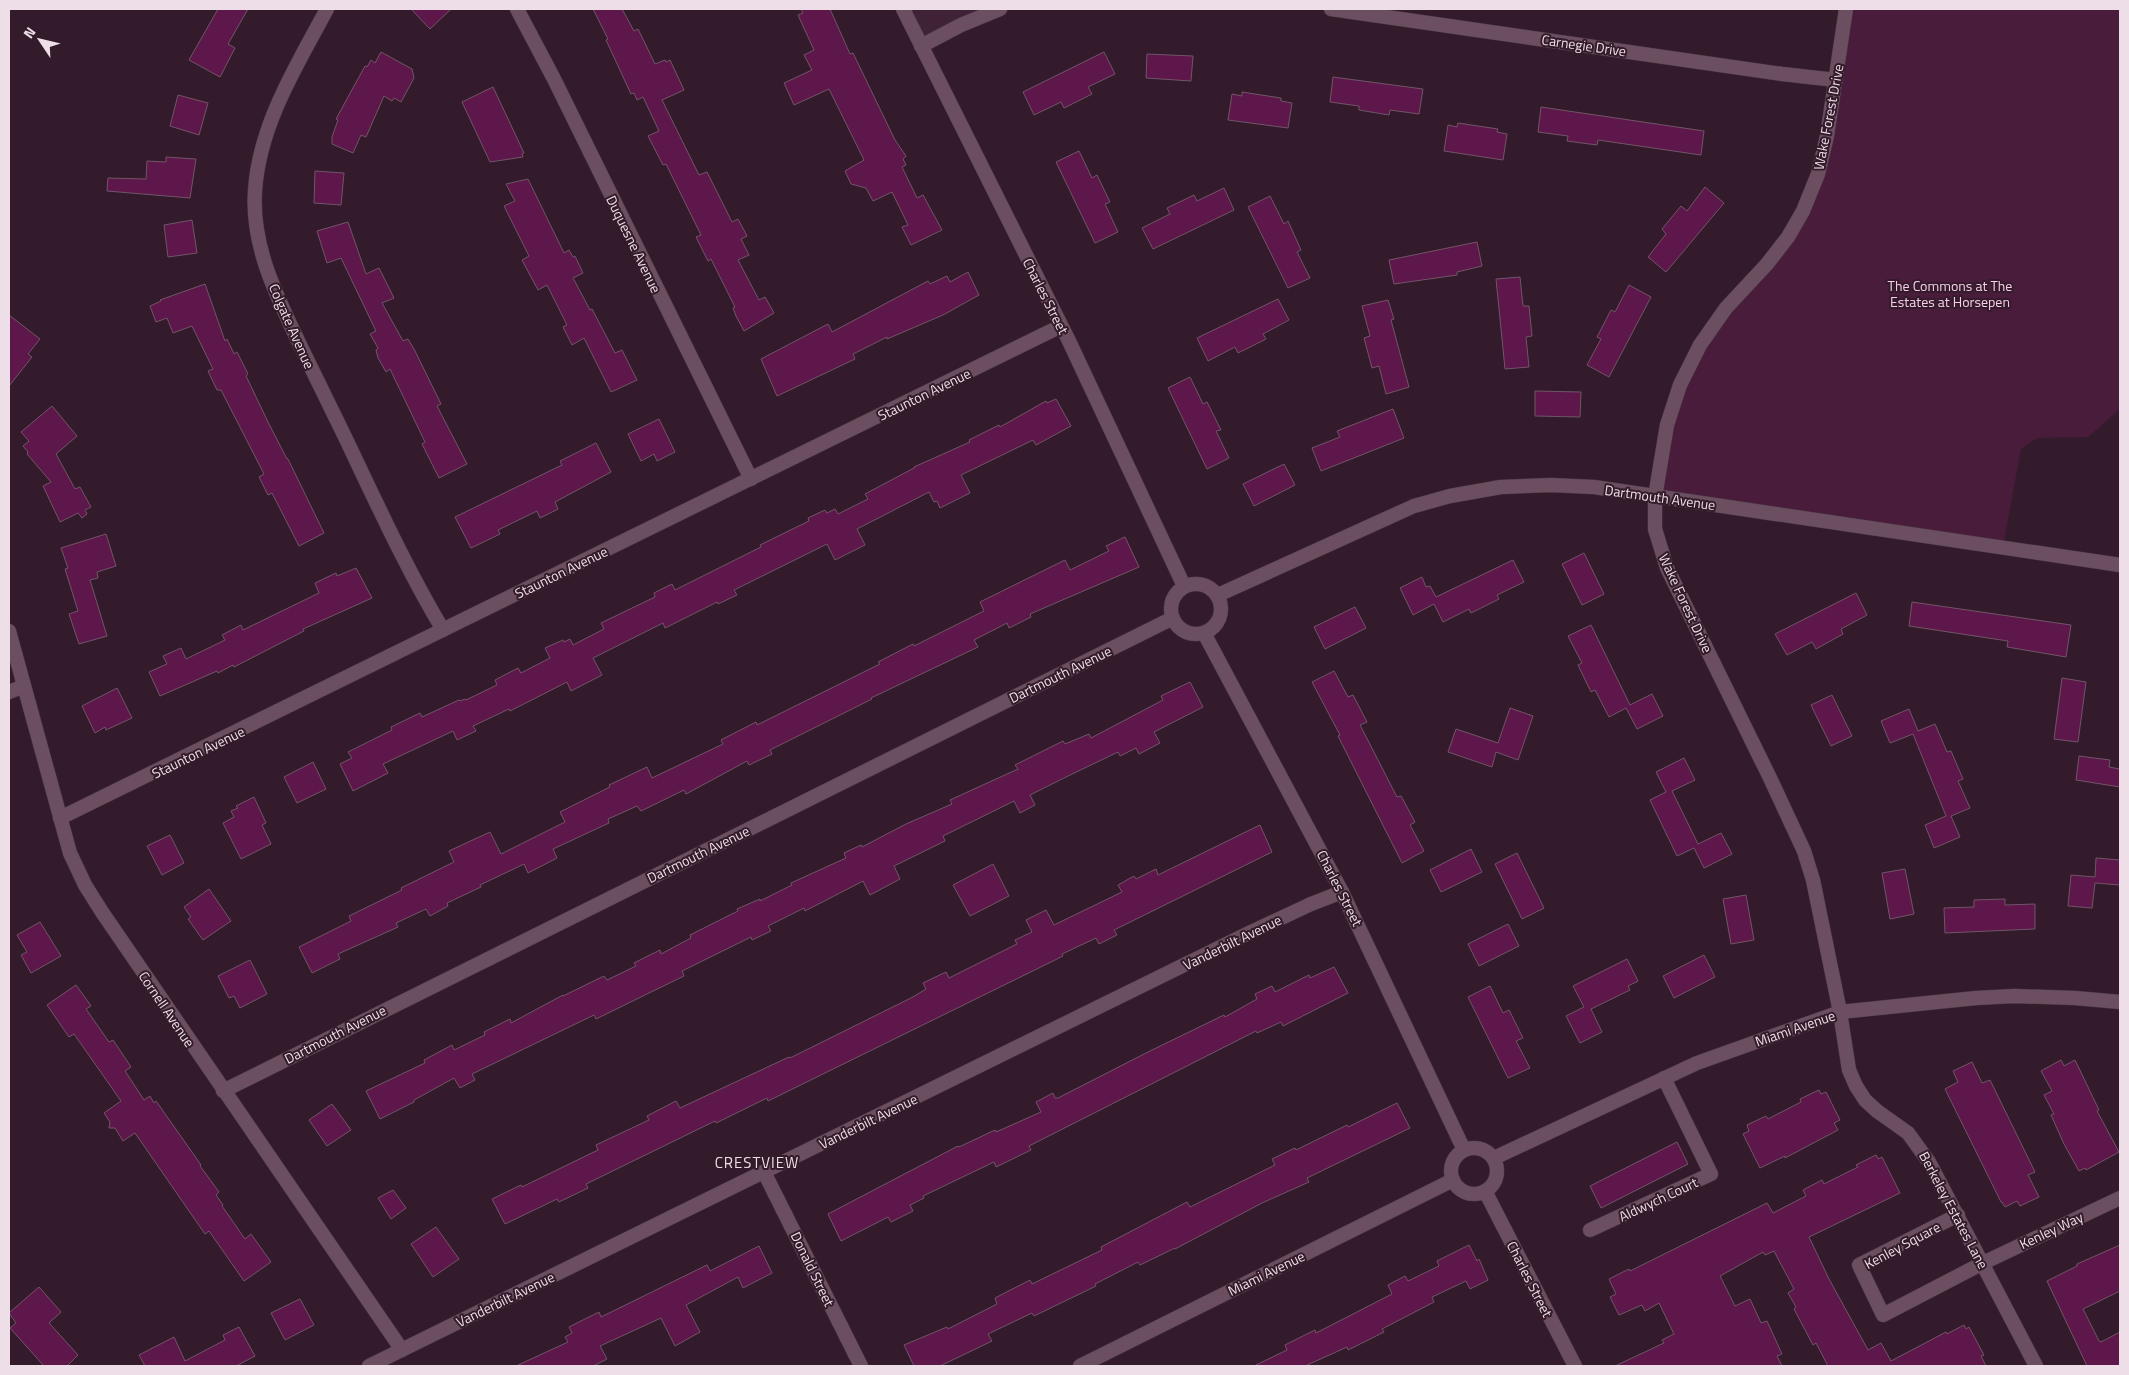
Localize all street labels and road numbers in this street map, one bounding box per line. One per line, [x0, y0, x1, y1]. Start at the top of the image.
street label: Carnegie Drive [1540, 29, 1628, 61]
street label: Wake Forest Drive [1807, 62, 1849, 172]
street label: Duquesne Avenue [601, 192, 667, 296]
street label: Charles Street [1018, 254, 1074, 338]
street label: Colgate Avenue [264, 280, 320, 372]
street label: Staunton Avenue [874, 362, 974, 426]
street label: Dartmouth Avenue [1603, 479, 1717, 515]
street label: Staunton Avenue [511, 540, 611, 604]
street label: Wake Forest Drive [1654, 550, 1718, 656]
street label: Dartmouth Avenue [1005, 640, 1115, 708]
street label: Staunton Avenue [148, 720, 248, 784]
street label: Dartmouth Avenue [643, 820, 753, 888]
street label: Charles Street [1312, 846, 1368, 930]
street label: Vanderbilt Avenue [1179, 909, 1285, 975]
street label: Cornell Avenue [134, 967, 200, 1051]
street label: Dartmouth Avenue [280, 999, 390, 1069]
street label: Miami Avenue [1752, 1004, 1838, 1052]
street label: Vanderbilt Avenue [815, 1088, 921, 1154]
street label: Berkeley Estates Lane [1914, 1148, 1994, 1272]
street label: Aldwych Court [1615, 1171, 1701, 1226]
street label: Kenley Way [2016, 1206, 2087, 1254]
street label: Kenley Square [1860, 1216, 1944, 1274]
street label: Donald Street [786, 1228, 840, 1310]
street label: Charles Street [1502, 1237, 1558, 1321]
street label: Miami Avenue [1224, 1245, 1308, 1301]
street label: Vanderbilt Avenue [452, 1266, 558, 1332]

